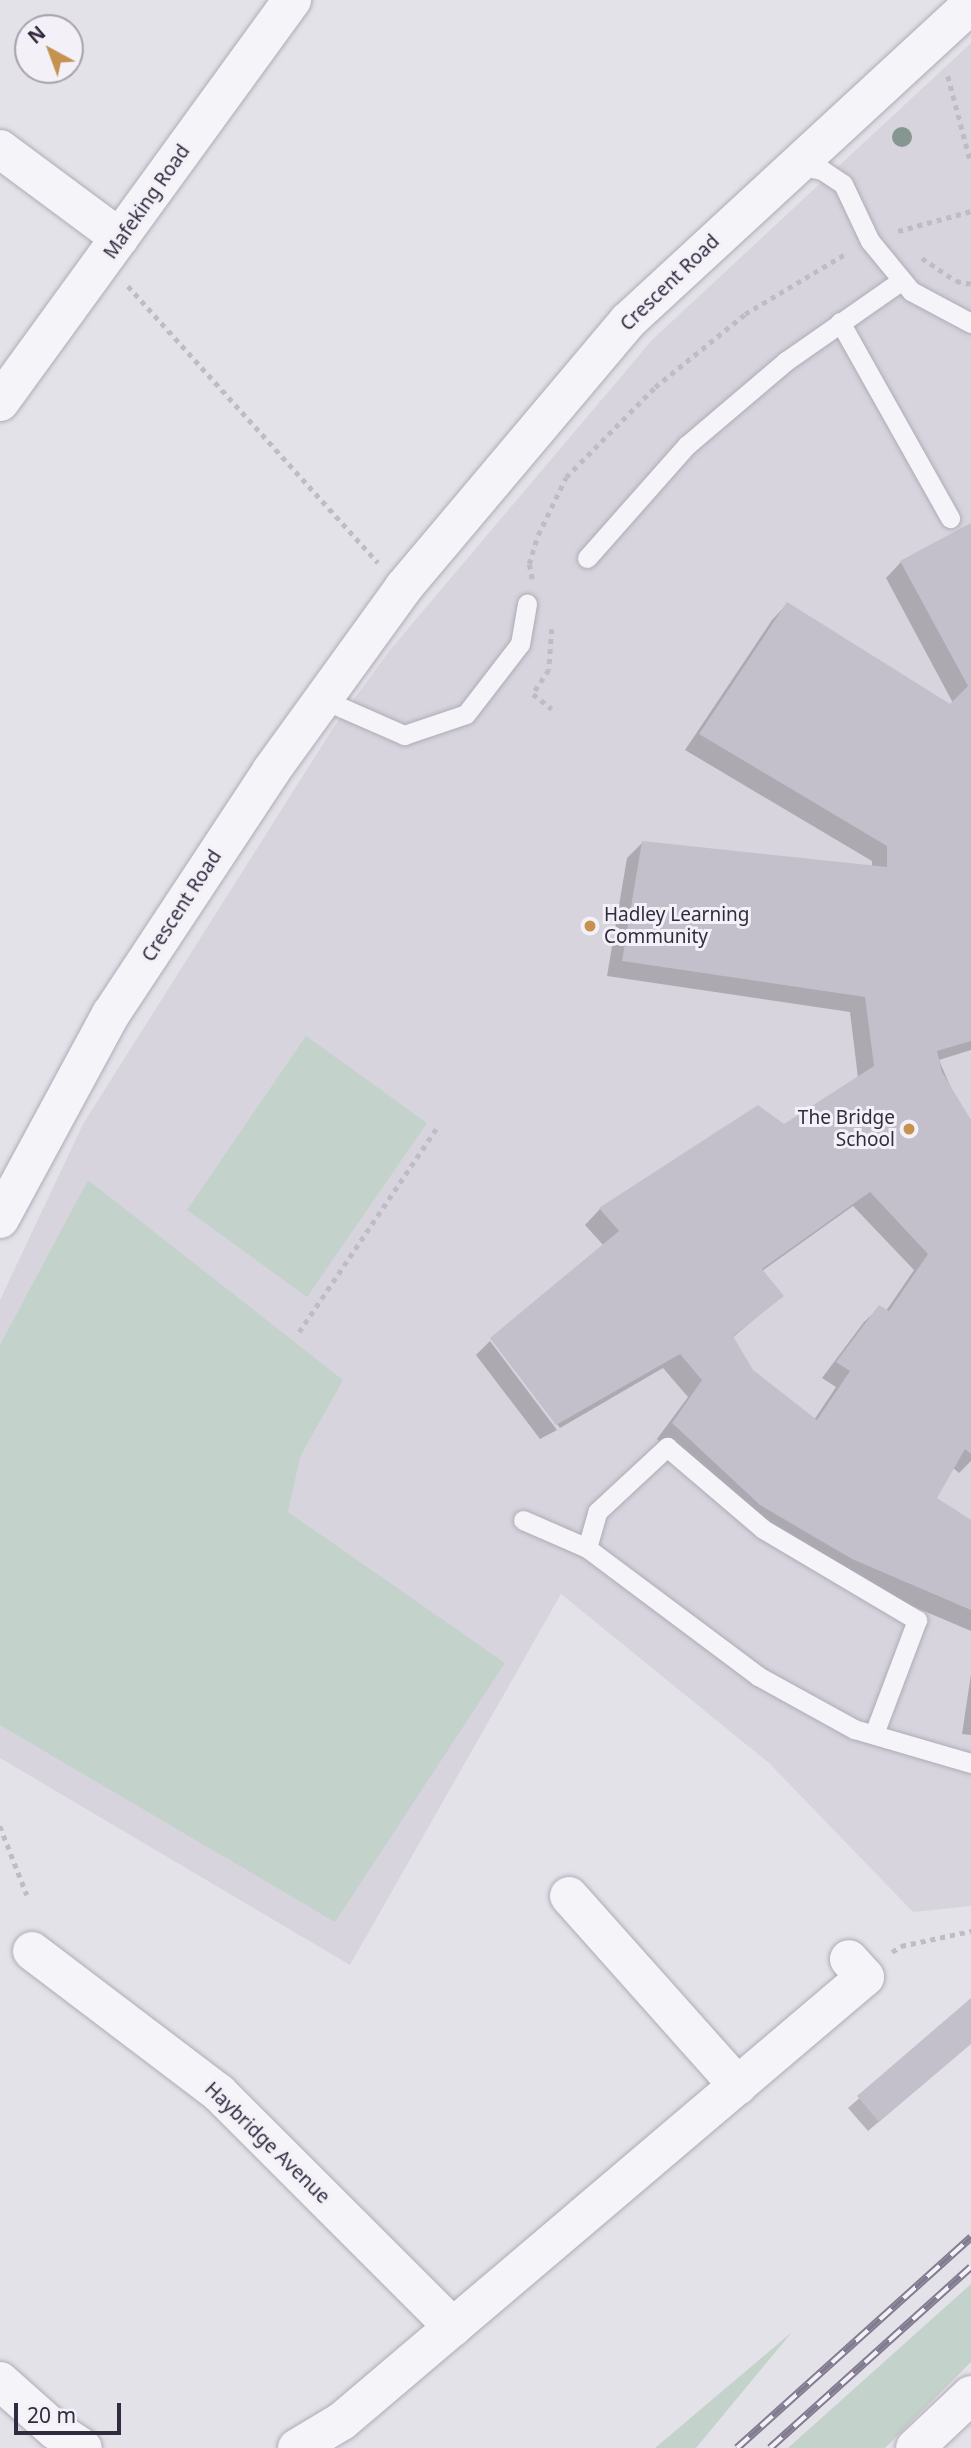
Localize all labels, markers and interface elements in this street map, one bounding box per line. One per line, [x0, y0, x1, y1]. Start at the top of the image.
north arrow [14, 14, 84, 84]
text: N [22, 20, 51, 50]
street label: Mafeking Road [99, 140, 195, 264]
street label: Crescent Road [616, 230, 724, 336]
street label: Crescent Road [137, 846, 227, 966]
place label: Hadley Learning Community [604, 904, 750, 948]
marker: Hadley Learning Community [582, 918, 598, 934]
place label: The Bridge School [798, 1107, 895, 1151]
marker: The Bridge School [901, 1121, 917, 1137]
street label: Haybridge Avenue [200, 2078, 334, 2208]
scale bar [18, 2388, 124, 2432]
text: 20 m [27, 2401, 76, 2429]

